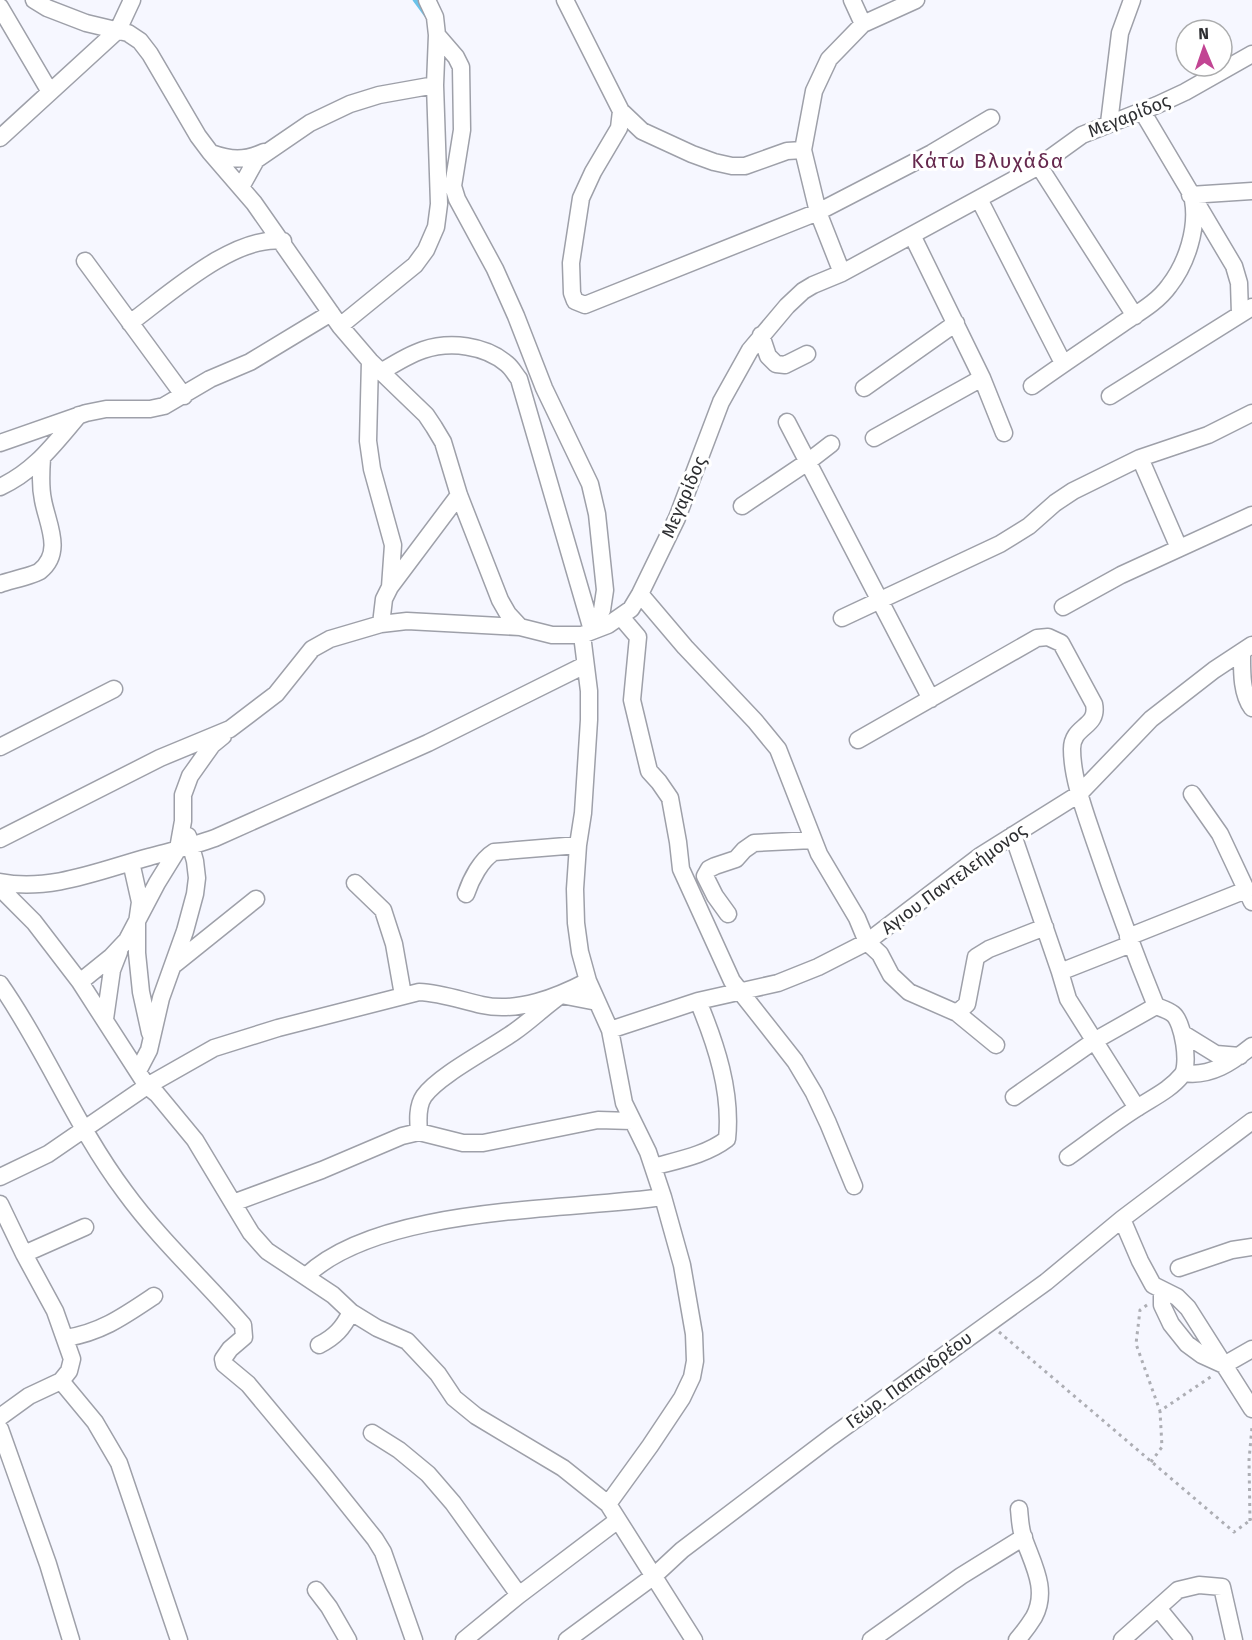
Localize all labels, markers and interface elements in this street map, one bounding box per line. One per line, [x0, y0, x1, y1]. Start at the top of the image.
north arrow [1174, 18, 1234, 78]
text: N [1198, 24, 1209, 43]
street label: Μεγαρίδος [1085, 89, 1174, 142]
district label: Κάτω Βλυχάδα [911, 148, 1065, 174]
street label: Μεγαρίδος [657, 452, 711, 541]
street label: Αγιου Παντελεήμονος [877, 819, 1031, 939]
street label: Γεώρ. Παπανδρέου [841, 1327, 977, 1433]

